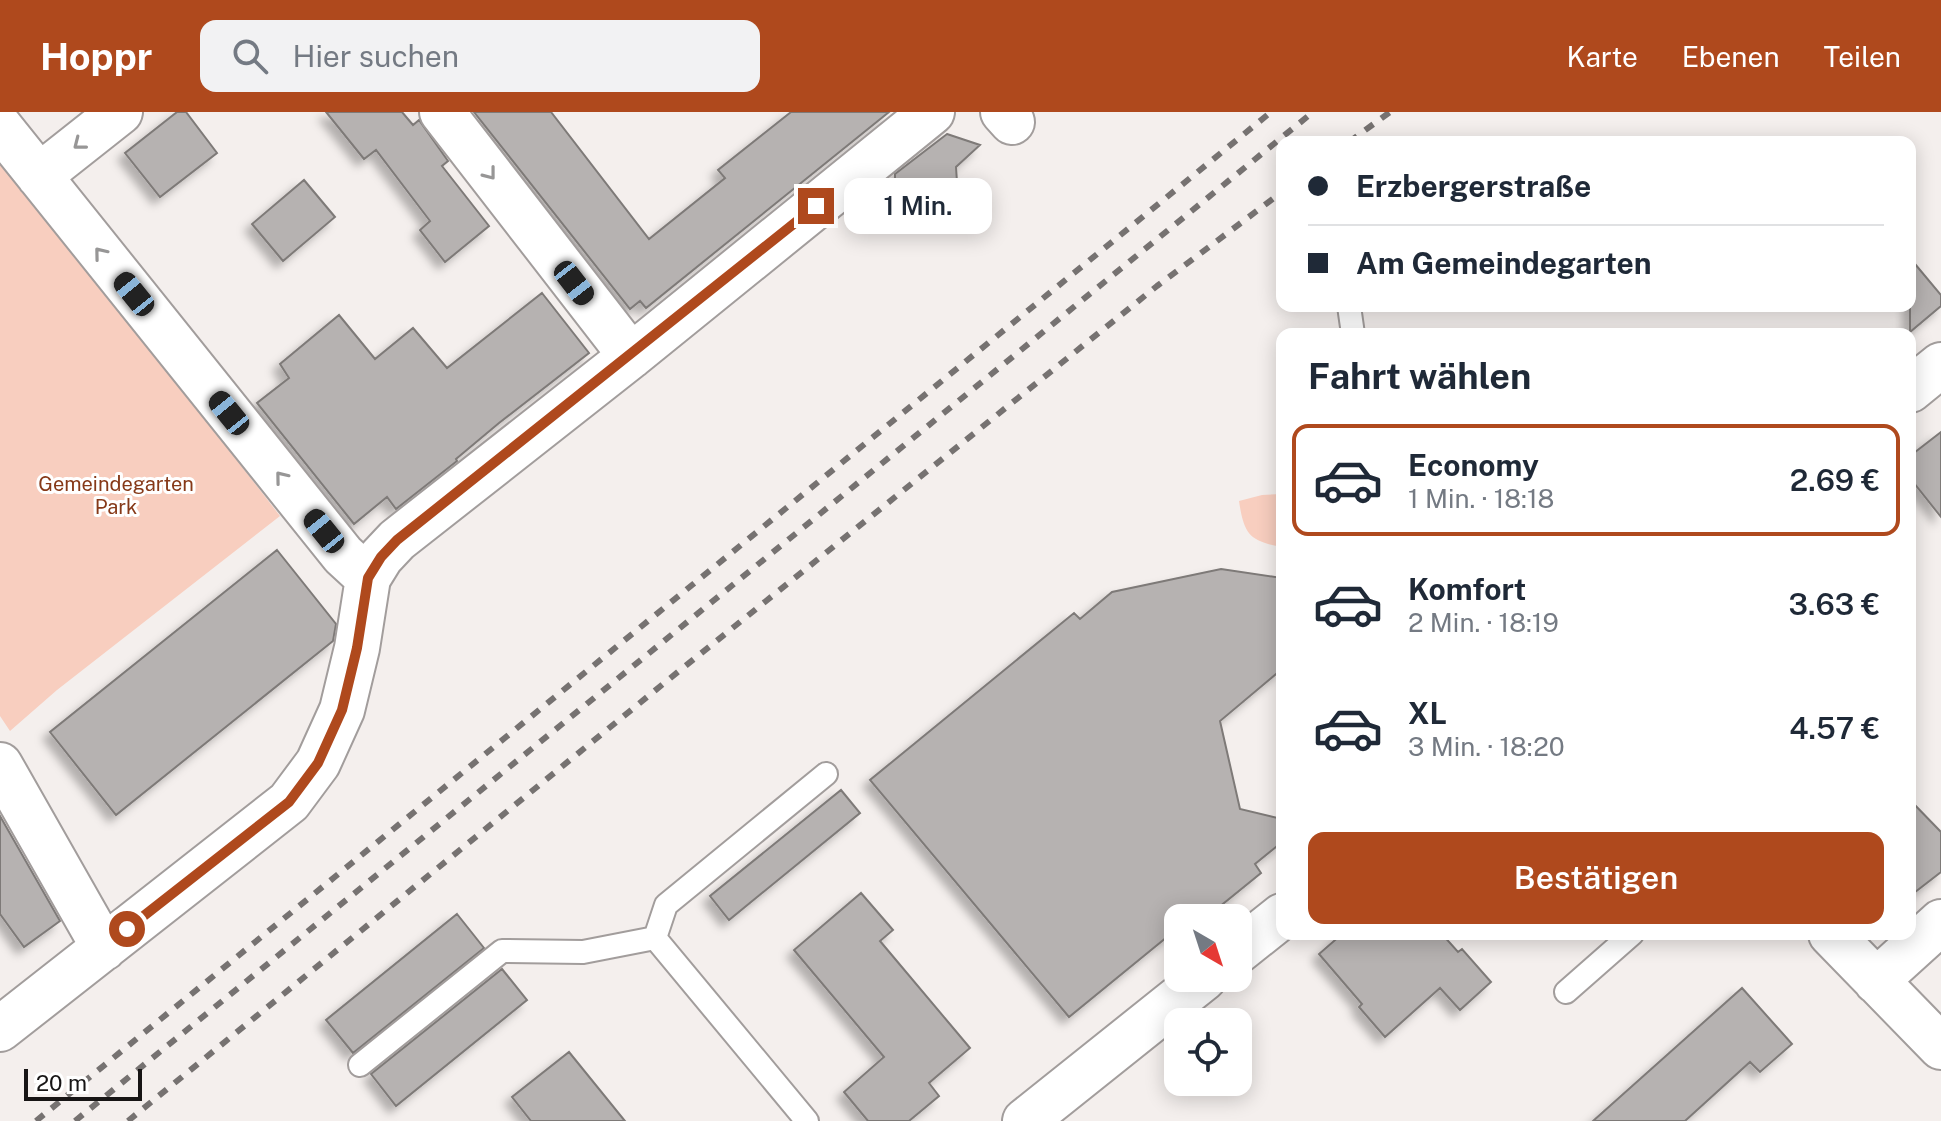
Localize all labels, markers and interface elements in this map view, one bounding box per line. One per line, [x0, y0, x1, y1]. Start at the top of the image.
search box [200, 20, 760, 92]
text: Hoppr [40, 34, 152, 79]
icon: search [228, 34, 272, 78]
text: Hier suchen [292, 38, 459, 74]
text: Karte [1567, 40, 1638, 73]
text: Ebenen [1682, 40, 1780, 73]
text: Teilen [1824, 40, 1901, 73]
one-way arrow [73, 134, 88, 148]
one-way arrow [480, 165, 494, 180]
text: Erzbergerstraße [1356, 168, 1591, 204]
callout: 1 Min. [844, 178, 992, 234]
route end [798, 188, 834, 224]
text: 1 Min. [884, 190, 952, 221]
text: Am Gemeindegarten [1356, 245, 1652, 281]
one-way arrow [96, 247, 110, 262]
car [550, 257, 598, 309]
car [110, 268, 158, 320]
text: Fahrt wählen [1308, 355, 1531, 397]
car [205, 387, 253, 439]
icon: car [1312, 444, 1384, 516]
text: Economy [1408, 447, 1539, 483]
text: 2.69 € [1790, 462, 1880, 498]
one-way arrow [276, 471, 290, 486]
park label: Gemeindegarten Park [38, 472, 194, 519]
text: 1 Min. · 18:18 [1408, 483, 1554, 514]
car [300, 505, 348, 557]
icon: car [1312, 568, 1384, 640]
text: Komfort [1408, 571, 1526, 607]
text: 3.63 € [1789, 586, 1880, 622]
text: 2 Min. · 18:19 [1408, 607, 1559, 638]
icon: car [1312, 692, 1384, 764]
text: XL [1408, 695, 1447, 731]
text: 4.57 € [1789, 710, 1880, 746]
text: 3 Min. · 18:20 [1408, 731, 1565, 762]
button: Bestätigen [1308, 832, 1884, 924]
north arrow [1164, 904, 1252, 992]
map controls [1164, 904, 1252, 1096]
route start [109, 911, 145, 947]
button: locate [1164, 1008, 1252, 1096]
scale bar [24, 1065, 142, 1101]
text: 20 m [36, 1070, 87, 1096]

